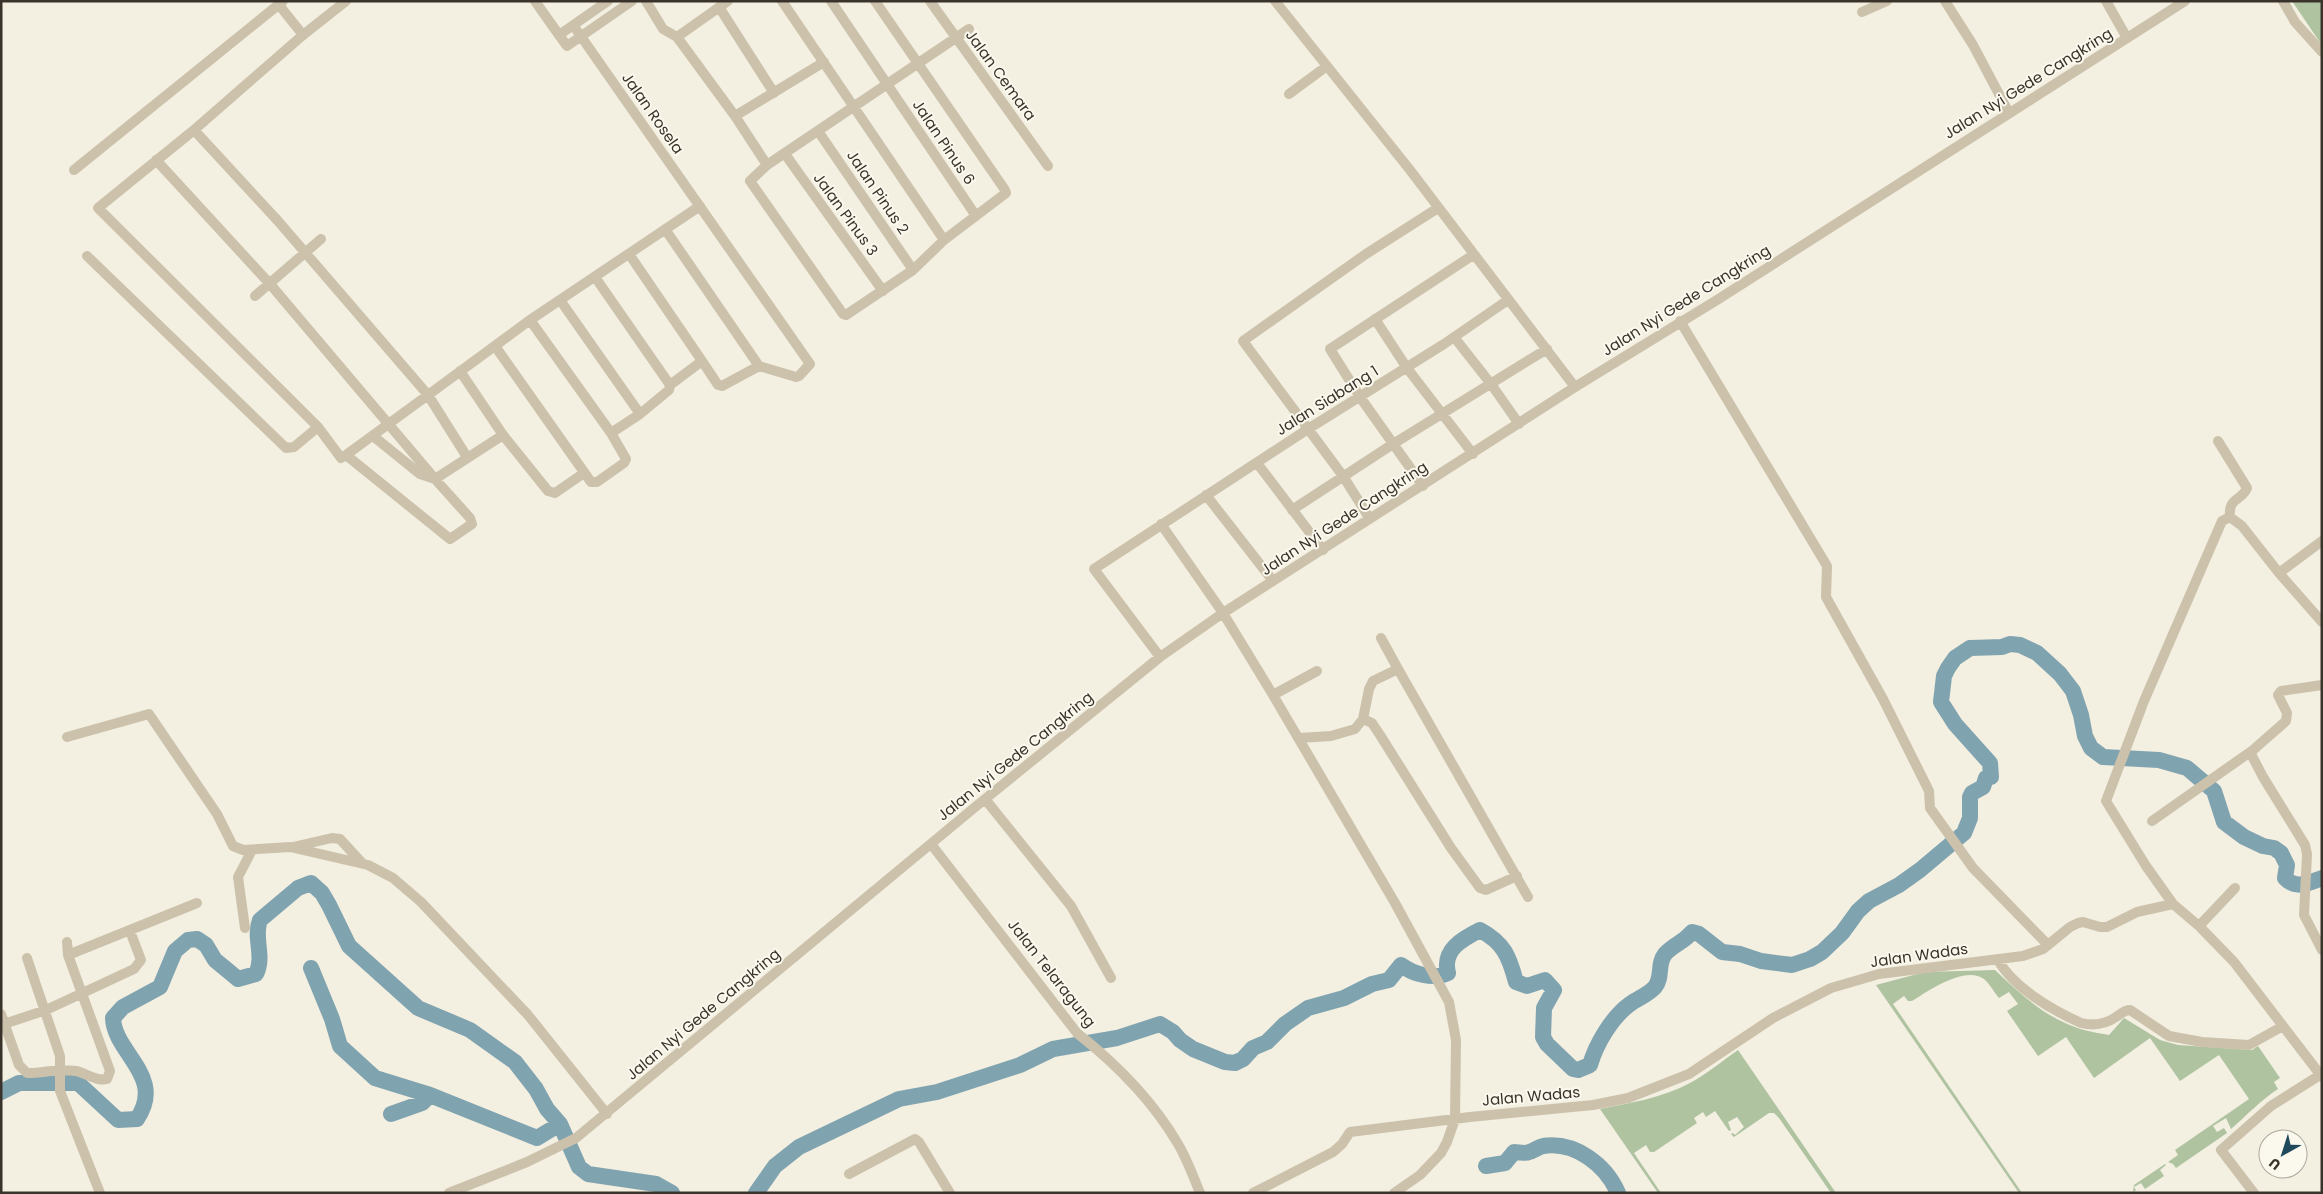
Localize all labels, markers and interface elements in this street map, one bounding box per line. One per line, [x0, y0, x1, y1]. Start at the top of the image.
street label: Jalan Nyi Gede Cangkring [1940, 22, 2116, 144]
street label: Jalan Cemara [961, 25, 1041, 125]
street label: Jalan Rosela [617, 68, 689, 158]
street label: Jalan Pinus 6 [908, 95, 980, 189]
street label: Jalan Pinus 2 [842, 146, 914, 238]
street label: Jalan Pinus 3 [809, 168, 883, 260]
street label: Jalan Nyi Gede Cangkring [1598, 239, 1774, 361]
street label: Jalan Siabang 1 [1272, 360, 1382, 440]
street label: Jalan Nyi Gede Cangkring [1257, 456, 1431, 580]
street label: Jalan Nyi Gede Cangkring [933, 687, 1097, 825]
street label: Jalan Telaragung [1003, 915, 1101, 1031]
street label: Jalan Wadas [1869, 938, 1969, 972]
street label: Jalan Nyi Gede Cangkring [622, 943, 784, 1085]
street label: Jalan Wadas [1481, 1081, 1581, 1111]
north arrow [2258, 1129, 2308, 1179]
text: U [2265, 1153, 2285, 1175]

